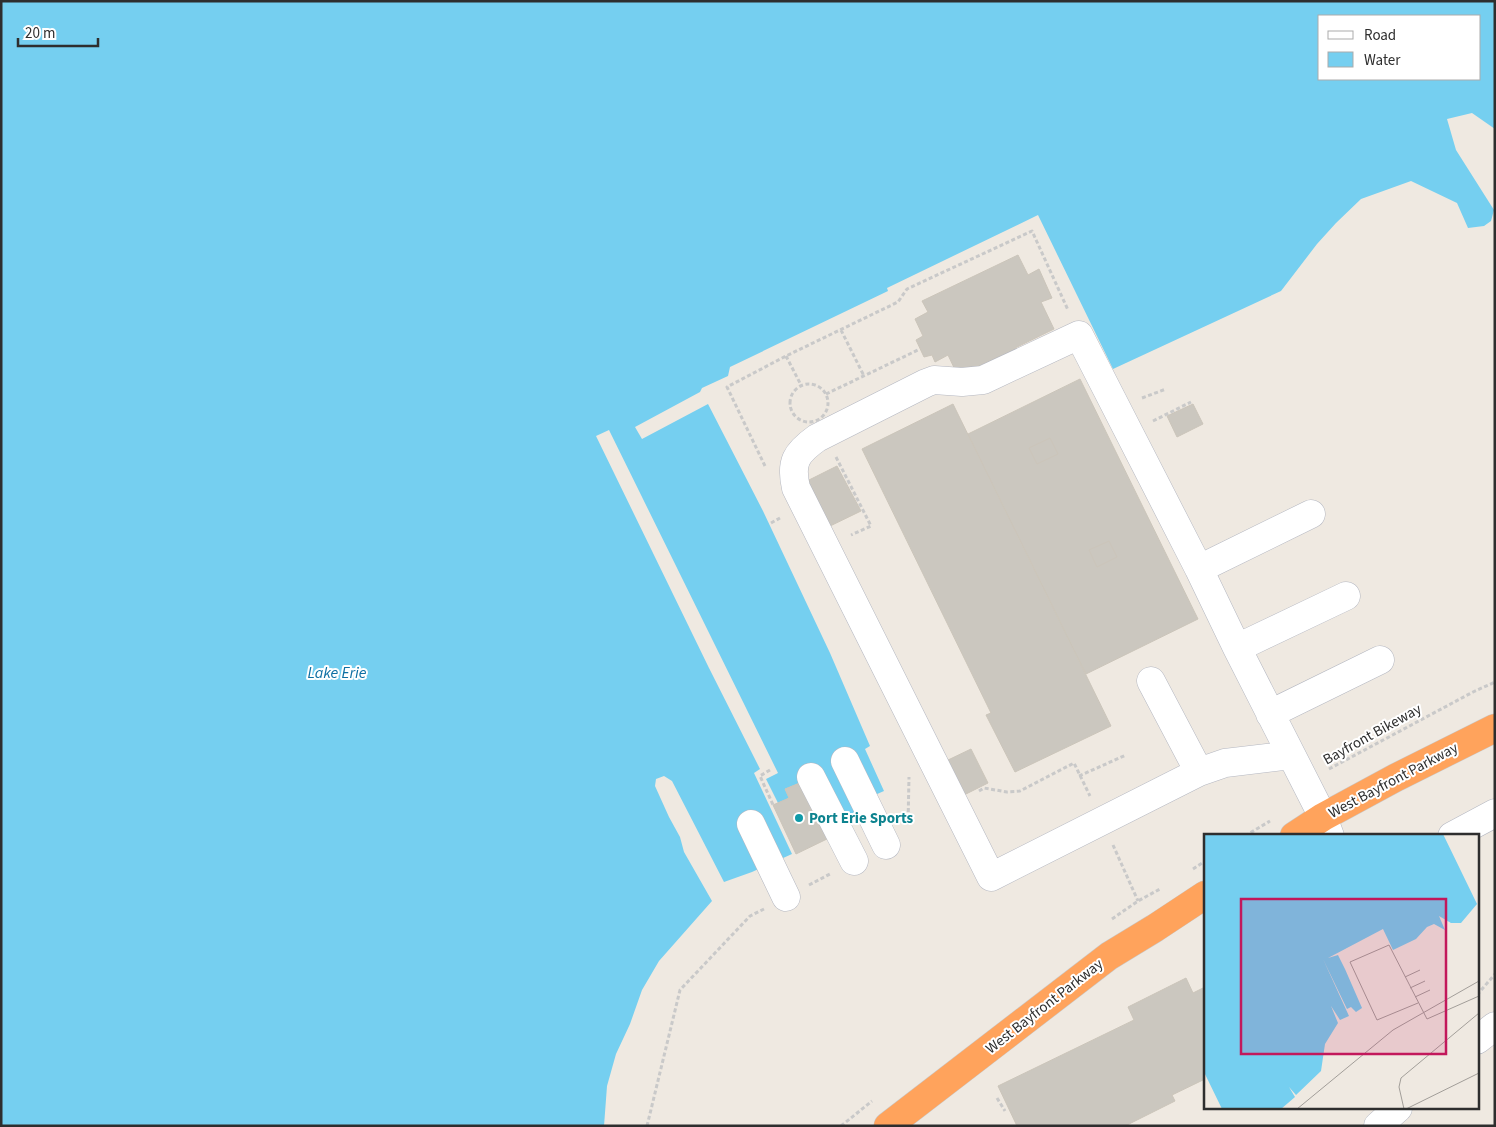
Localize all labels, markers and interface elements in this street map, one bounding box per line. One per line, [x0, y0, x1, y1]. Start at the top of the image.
scale bar [18, 15, 98, 47]
legend [1318, 15, 1481, 80]
text: 20 m [25, 23, 55, 44]
text: Road [1364, 25, 1396, 46]
text: Water [1364, 50, 1401, 71]
water label: Lake Erie [308, 662, 367, 684]
street label: Bayfront Bikeway [1319, 699, 1425, 770]
street label: West Bayfront Parkway [1325, 737, 1462, 823]
place label: Port Erie Sports [809, 808, 914, 829]
marker: Port Erie Sports [793, 812, 805, 824]
inset map [1204, 834, 1478, 1110]
street label: West Bayfront Parkway [981, 954, 1107, 1059]

